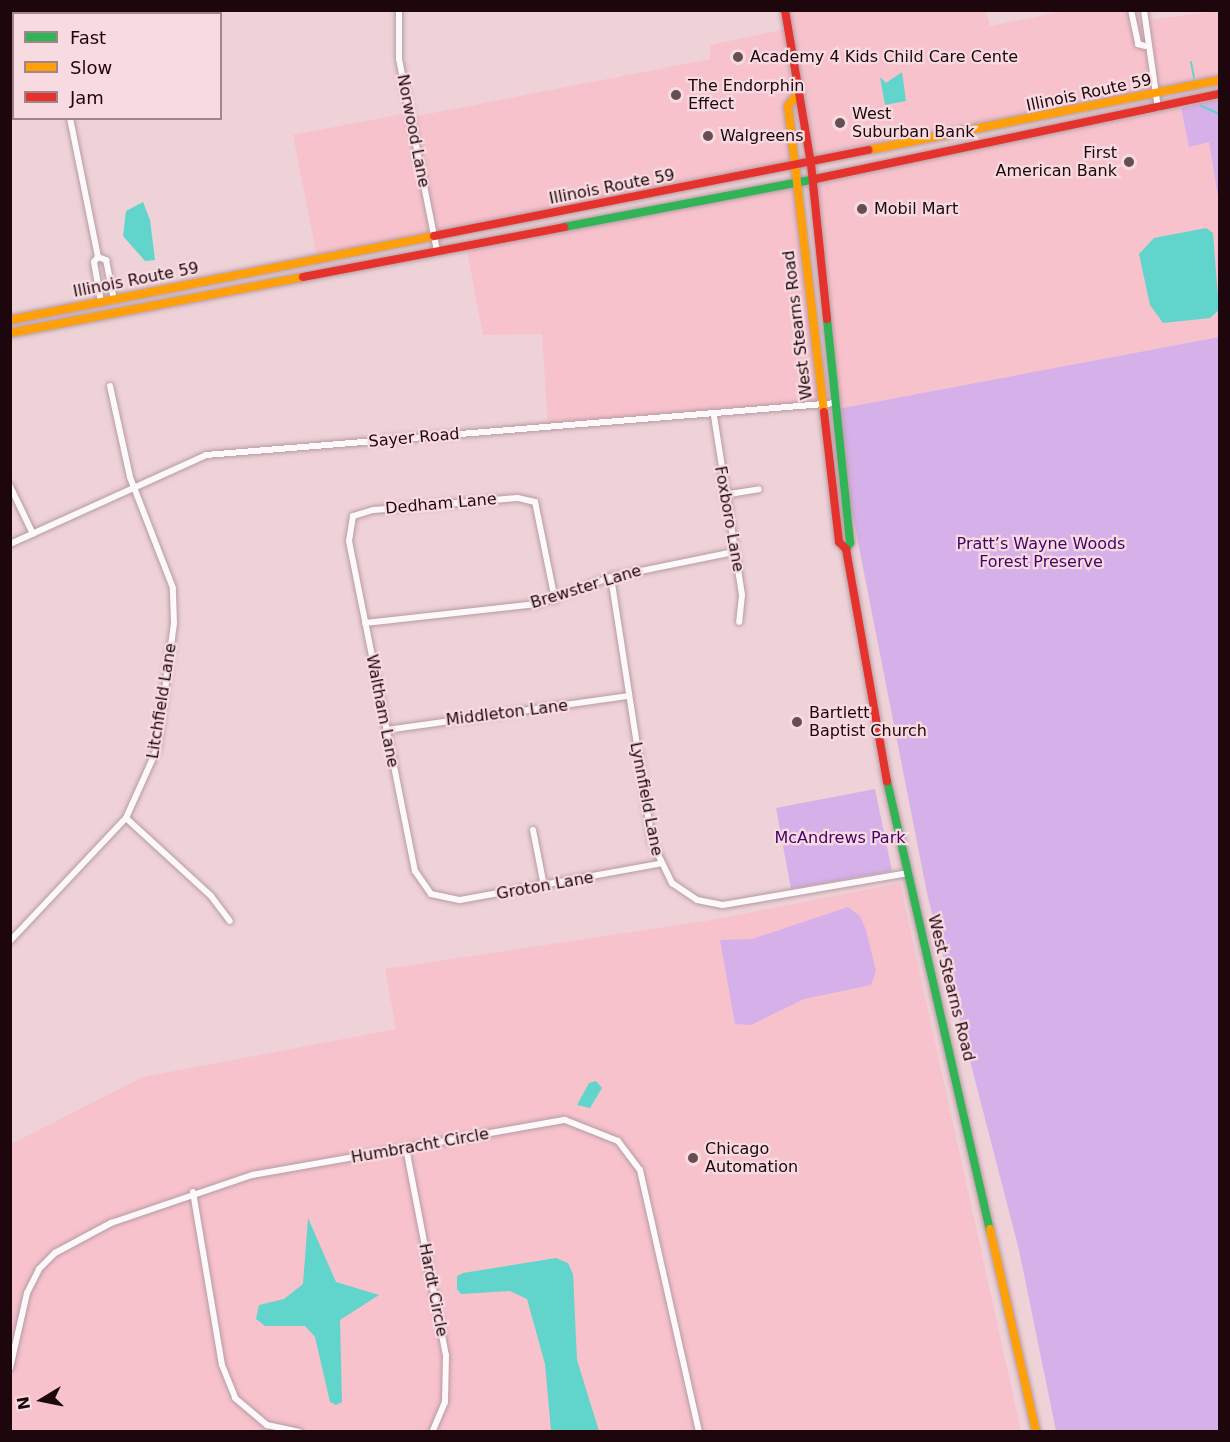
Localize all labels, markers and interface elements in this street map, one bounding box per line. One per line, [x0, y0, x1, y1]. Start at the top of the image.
legend [12, 12, 222, 120]
text: Fast [70, 27, 106, 48]
place label: Academy 4 Kids Child Care Cente [750, 47, 1018, 67]
marker: Academy 4 Kids Child Care Cente [731, 50, 745, 64]
text: Slow [70, 57, 112, 78]
street label: Illinois Route 59 [1025, 70, 1153, 116]
street label: Norwood Lane [393, 73, 433, 189]
place label: The Endorphin Effect [688, 76, 804, 114]
text: Jam [70, 87, 104, 108]
marker: The Endorphin Effect [669, 88, 683, 102]
place label: West Suburban Bank [852, 104, 975, 142]
marker: West Suburban Bank [833, 116, 847, 130]
place label: Walgreens [720, 126, 804, 146]
marker: Walgreens [701, 129, 715, 143]
place label: First American Bank [996, 143, 1117, 181]
marker: First American Bank [1122, 155, 1136, 169]
street label: Illinois Route 59 [547, 165, 677, 209]
place label: Mobil Mart [874, 199, 958, 219]
marker: Mobil Mart [855, 202, 869, 216]
street label: West Stearns Road [779, 249, 817, 401]
street label: Illinois Route 59 [71, 258, 201, 302]
street label: Sayer Road [368, 424, 460, 452]
street label: Foxboro Lane [710, 465, 748, 573]
street label: Dedham Lane [385, 490, 497, 518]
park label: Pratt’s Wayne Woods Forest Preserve [957, 534, 1125, 572]
street label: Brewster Lane [528, 561, 644, 613]
street label: Litchfield Lane [143, 642, 181, 760]
street label: Waltham Lane [362, 653, 402, 769]
street label: Middleton Lane [445, 696, 569, 730]
place label: Bartlett Baptist Church [809, 703, 927, 741]
marker: Bartlett Baptist Church [790, 715, 804, 729]
street label: Lynnfield Lane [626, 740, 666, 858]
park label: McAndrews Park [774, 828, 906, 848]
street label: Groton Lane [495, 868, 595, 904]
street label: West Stearns Road [923, 913, 979, 1063]
street label: Humbracht Circle [350, 1124, 490, 1168]
place label: Chicago Automation [705, 1139, 798, 1177]
marker: Chicago Automation [686, 1151, 700, 1165]
street label: Hardt Circle [415, 1242, 451, 1338]
north arrow [12, 1370, 72, 1430]
text: N [13, 1395, 34, 1411]

